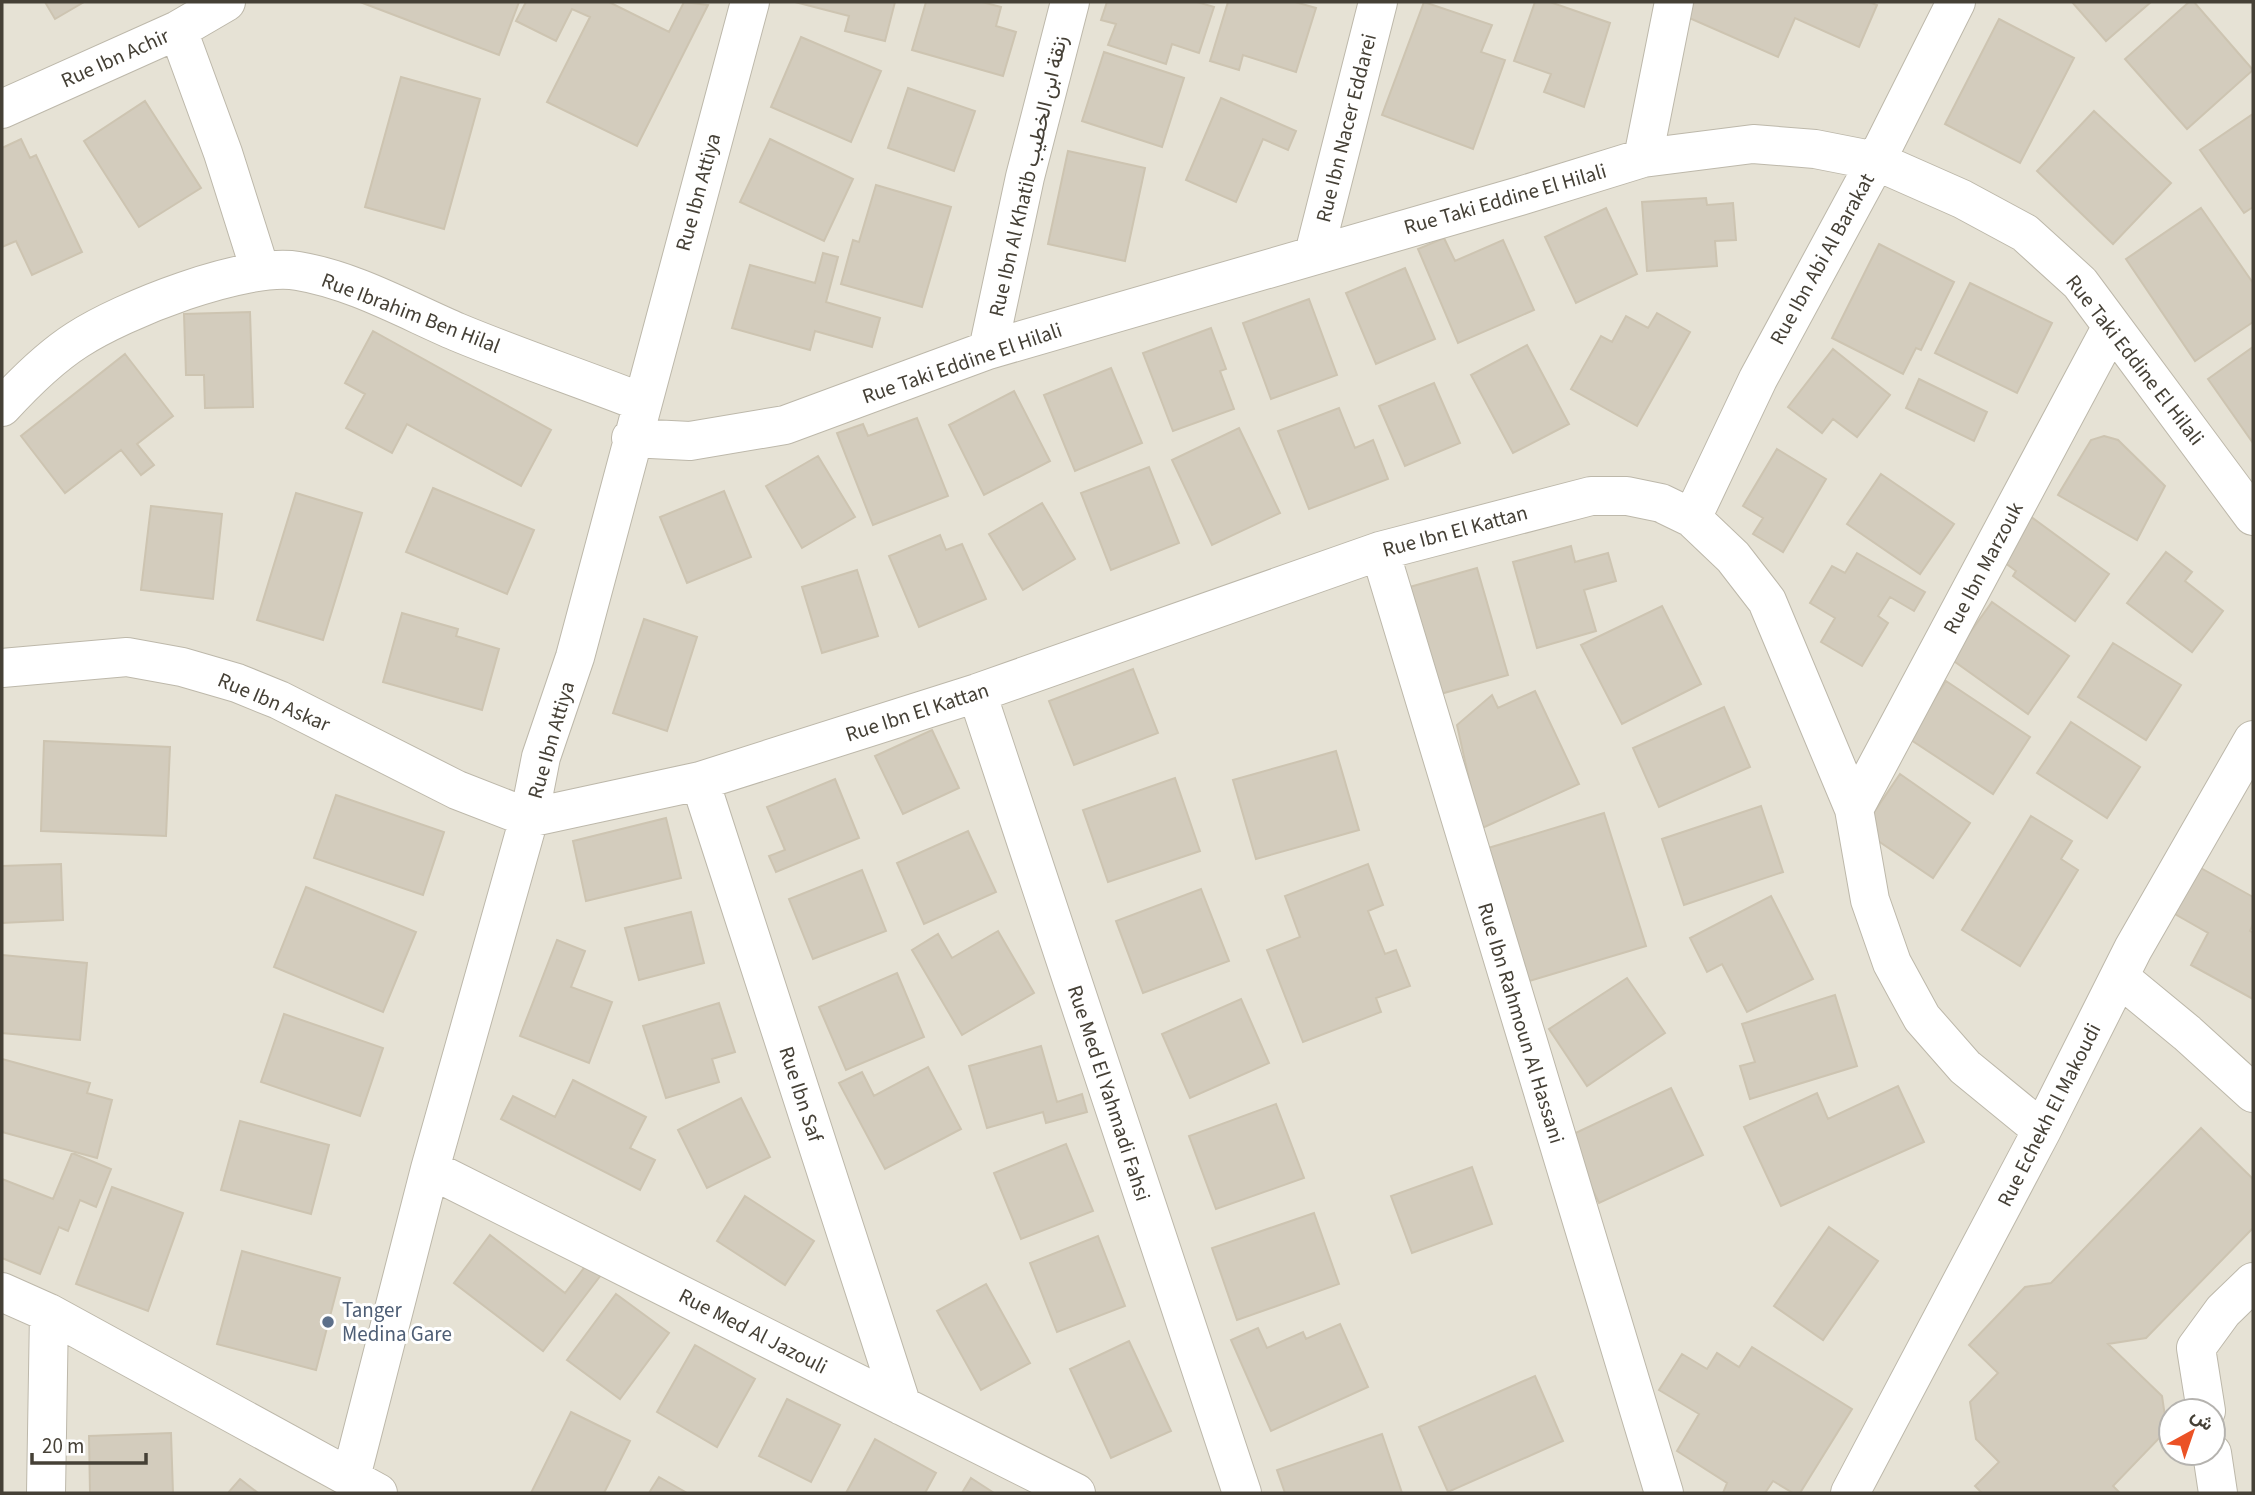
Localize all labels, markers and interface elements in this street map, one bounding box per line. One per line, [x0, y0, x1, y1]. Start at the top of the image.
street label: Rue Ibn Achir [56, 20, 175, 95]
street label: Rue Ibn Nacer Eddarei [1308, 31, 1384, 225]
street label: Rue Ibn Al Khatib زنقة ابن الخطيب [981, 32, 1075, 320]
street label: Rue Ibn Attiya [668, 130, 728, 254]
street label: Rue Taki Eddine El Hilali [1400, 156, 1610, 242]
street label: Rue Ibn Abi Al Barakat [1762, 168, 1882, 350]
street label: Rue Ibrahim Ben Hilal [317, 265, 505, 361]
street label: Rue Taki Eddine El Hilali [2059, 268, 2211, 452]
street label: Rue Taki Eddine El Hilali [858, 315, 1066, 411]
street label: Rue Ibn Marzouk [1936, 496, 2031, 639]
street label: Rue Ibn El Kattan [1379, 497, 1531, 565]
street label: Rue Ibn Askar [213, 665, 336, 739]
street label: Rue Ibn El Kattan [841, 675, 993, 749]
street label: Rue Ibn Attiya [520, 678, 582, 802]
street label: Rue Ibn Rahmoun Al Hassani [1470, 899, 1572, 1147]
street label: Rue Med El Yahmadi Fahsi [1060, 981, 1158, 1205]
street label: Rue Echekh El Makoudi [1990, 1018, 2108, 1212]
street label: Rue Ibn Saf [771, 1042, 831, 1146]
street label: Rue Med Al Jazouli [673, 1281, 833, 1381]
place label: Tanger Medina Gare [342, 1295, 452, 1349]
marker: Tanger Medina Gare [320, 1314, 336, 1330]
north arrow [2157, 1397, 2227, 1467]
text: ش [2185, 1402, 2220, 1438]
scale bar [32, 1422, 145, 1466]
text: 20 m [42, 1431, 84, 1461]

